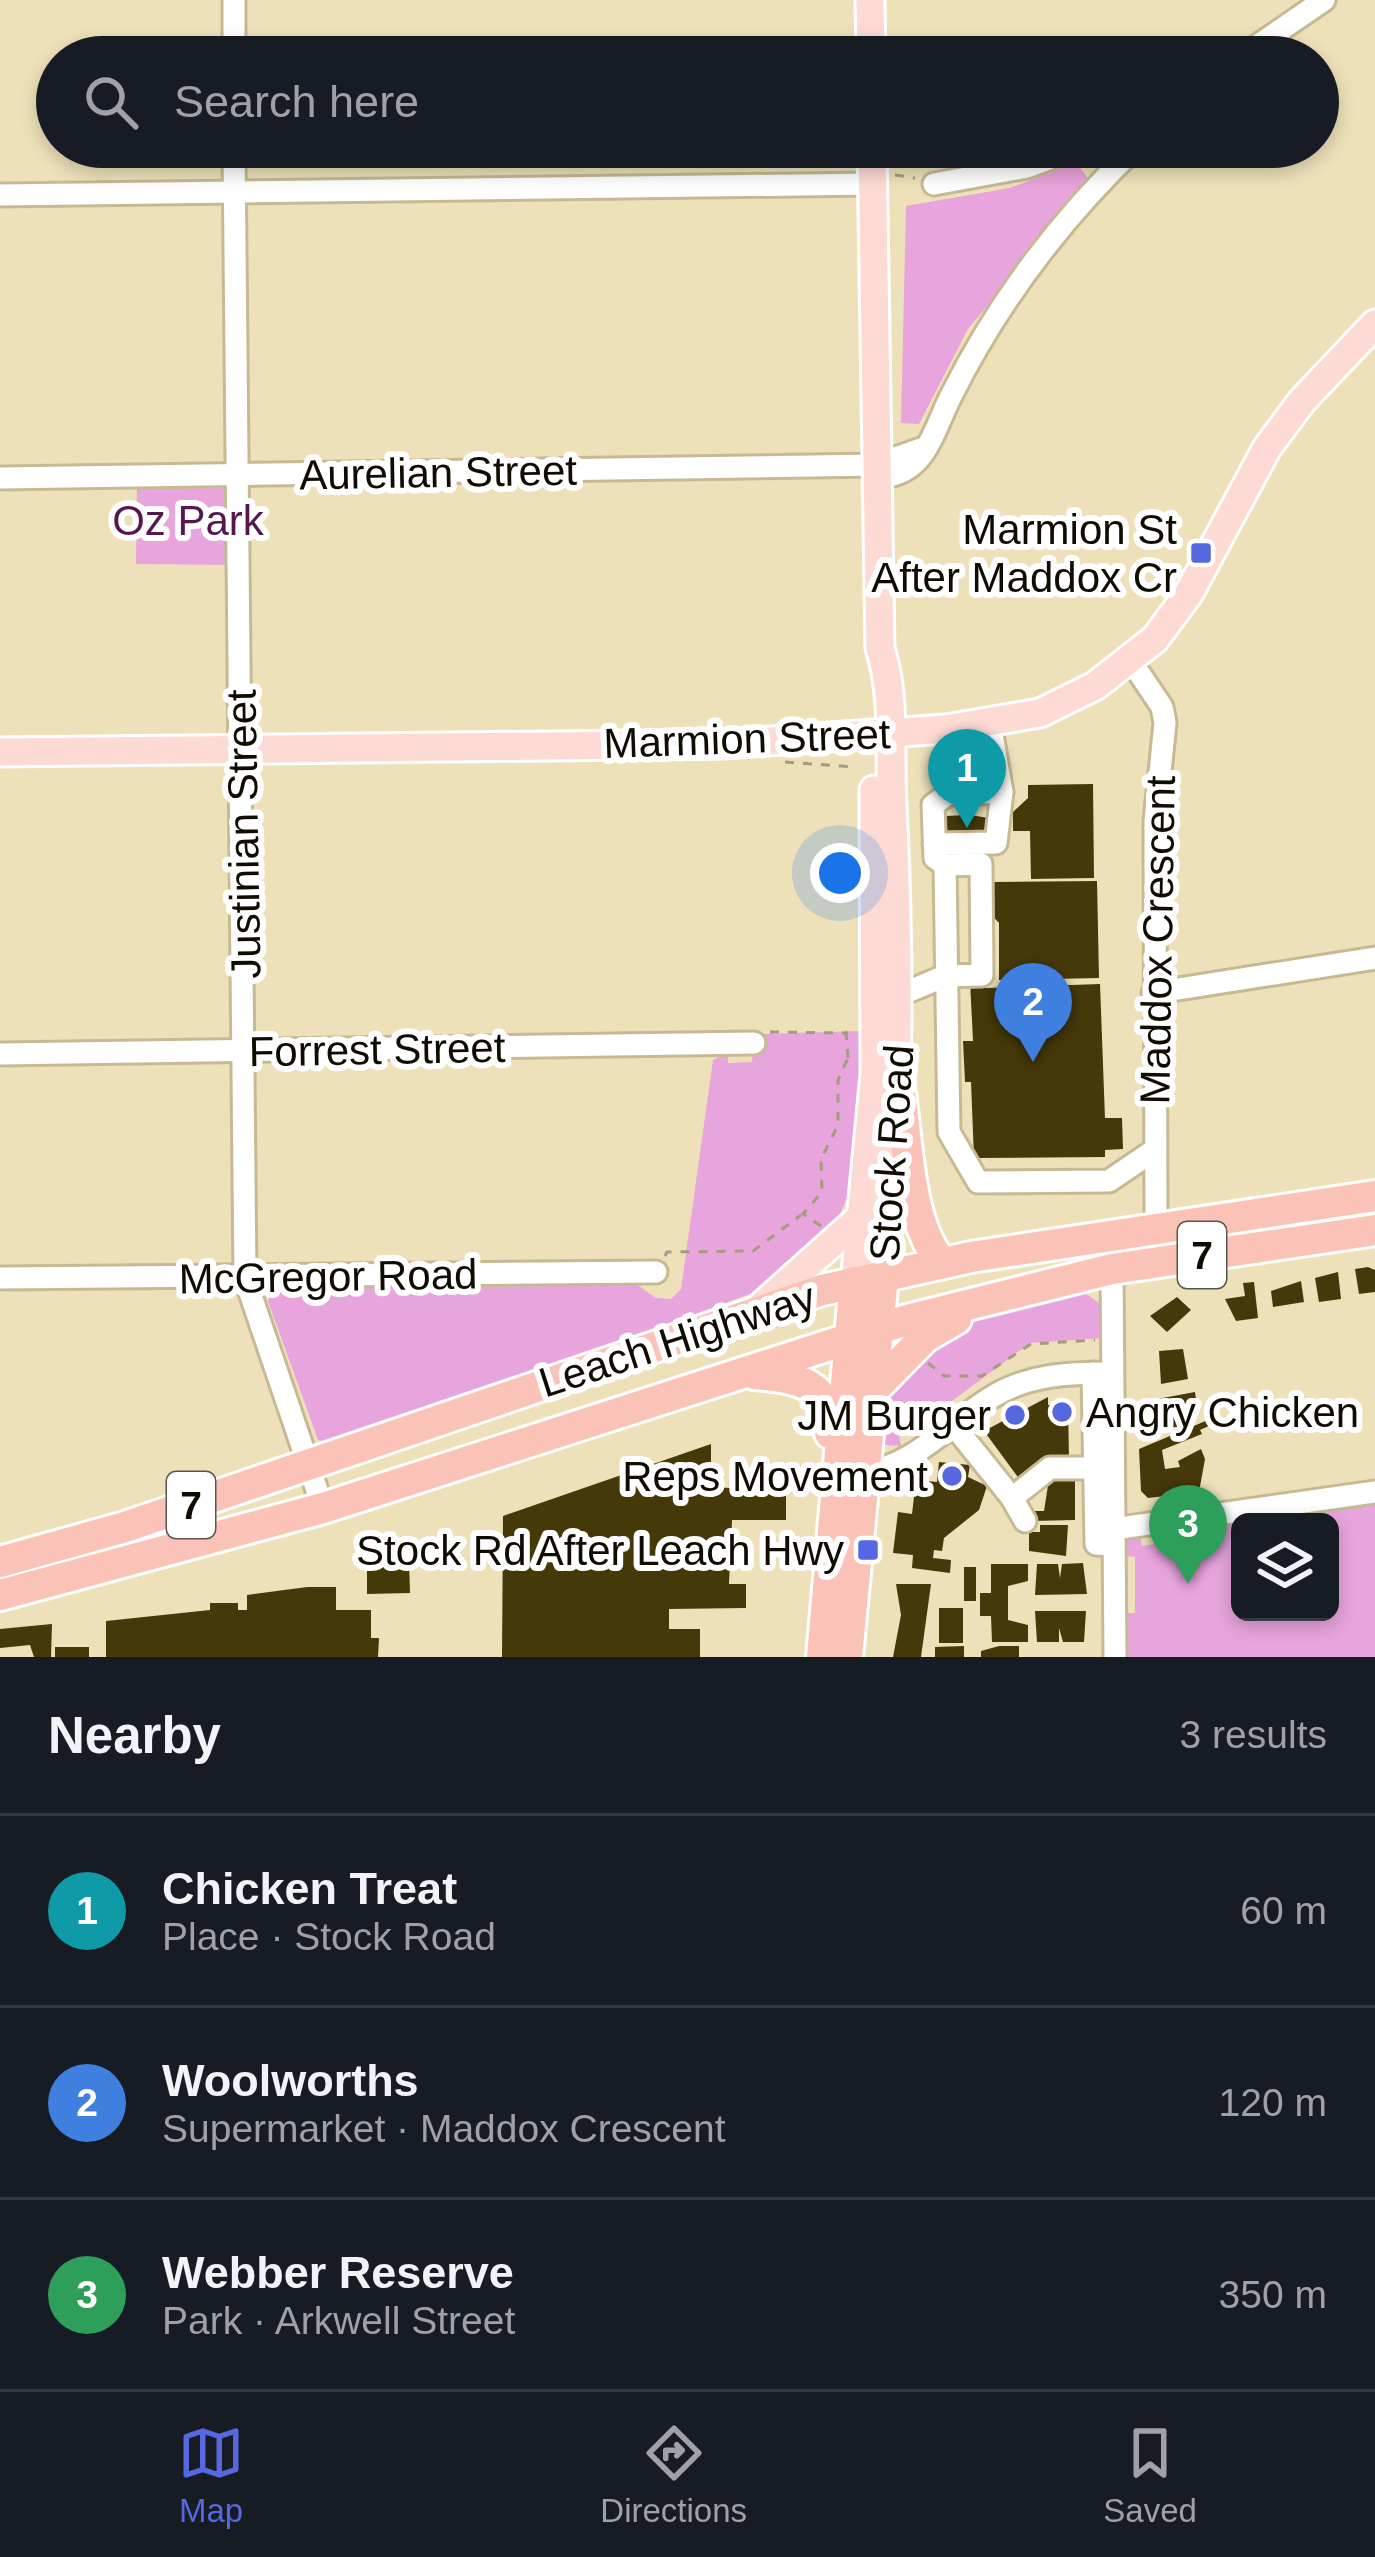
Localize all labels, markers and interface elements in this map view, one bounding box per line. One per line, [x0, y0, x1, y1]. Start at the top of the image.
search box [36, 36, 1339, 168]
icon: search [78, 69, 144, 135]
text: Search here [174, 76, 419, 127]
street label: Aurelian Street [299, 447, 578, 498]
park label: Oz Park [112, 497, 265, 544]
place label: Marmion St After Maddox Cr [871, 506, 1177, 601]
marker: Marmion St After Maddox Cr [1188, 540, 1214, 566]
street label: Justinian Street [217, 689, 270, 979]
street label: Marmion Street [603, 710, 892, 767]
pin: 1 [928, 729, 1006, 828]
street label: Maddox Crescent [1131, 775, 1184, 1105]
your location [810, 843, 870, 903]
pin: 2 [994, 963, 1072, 1062]
street label: Forrest Street [248, 1024, 506, 1075]
street label: Stock Road [860, 1043, 923, 1263]
road number: 7 [1178, 1222, 1226, 1288]
street label: McGregor Road [178, 1250, 478, 1303]
street label: Leach Highway [533, 1273, 821, 1406]
place label: Angry Chicken [1086, 1389, 1359, 1436]
place label: JM Burger [797, 1392, 991, 1439]
marker: Angry Chicken [1049, 1399, 1075, 1425]
marker: JM Burger [1002, 1402, 1028, 1428]
place label: Reps Movement [622, 1453, 928, 1500]
marker: Reps Movement [939, 1463, 965, 1489]
road number: 7 [167, 1472, 215, 1538]
pin: 3 [1149, 1485, 1227, 1584]
map controls [1231, 1513, 1339, 1621]
button: layers [1231, 1513, 1339, 1621]
place label: Stock Rd After Leach Hwy [356, 1527, 844, 1574]
marker: Stock Rd After Leach Hwy [855, 1537, 881, 1563]
text: Nearby [48, 1707, 221, 1764]
text: 3 results [1180, 1713, 1327, 1756]
text: Chicken Treat [162, 1863, 457, 1914]
text: 1 [76, 1889, 98, 1932]
text: 60 m [1240, 1889, 1327, 1932]
text: Place · Stock Road [162, 1915, 496, 1958]
text: Woolworths [162, 2055, 419, 2106]
text: 2 [76, 2081, 98, 2124]
text: 120 m [1219, 2081, 1327, 2124]
text: Supermarket · Maddox Crescent [162, 2107, 726, 2150]
text: Webber Reserve [162, 2247, 514, 2298]
text: 3 [76, 2273, 98, 2316]
text: 350 m [1219, 2273, 1327, 2316]
text: Park · Arkwell Street [162, 2299, 515, 2342]
tab: Map [178, 2420, 244, 2530]
tab: Directions [600, 2420, 747, 2530]
tab: Saved [1103, 2420, 1197, 2530]

